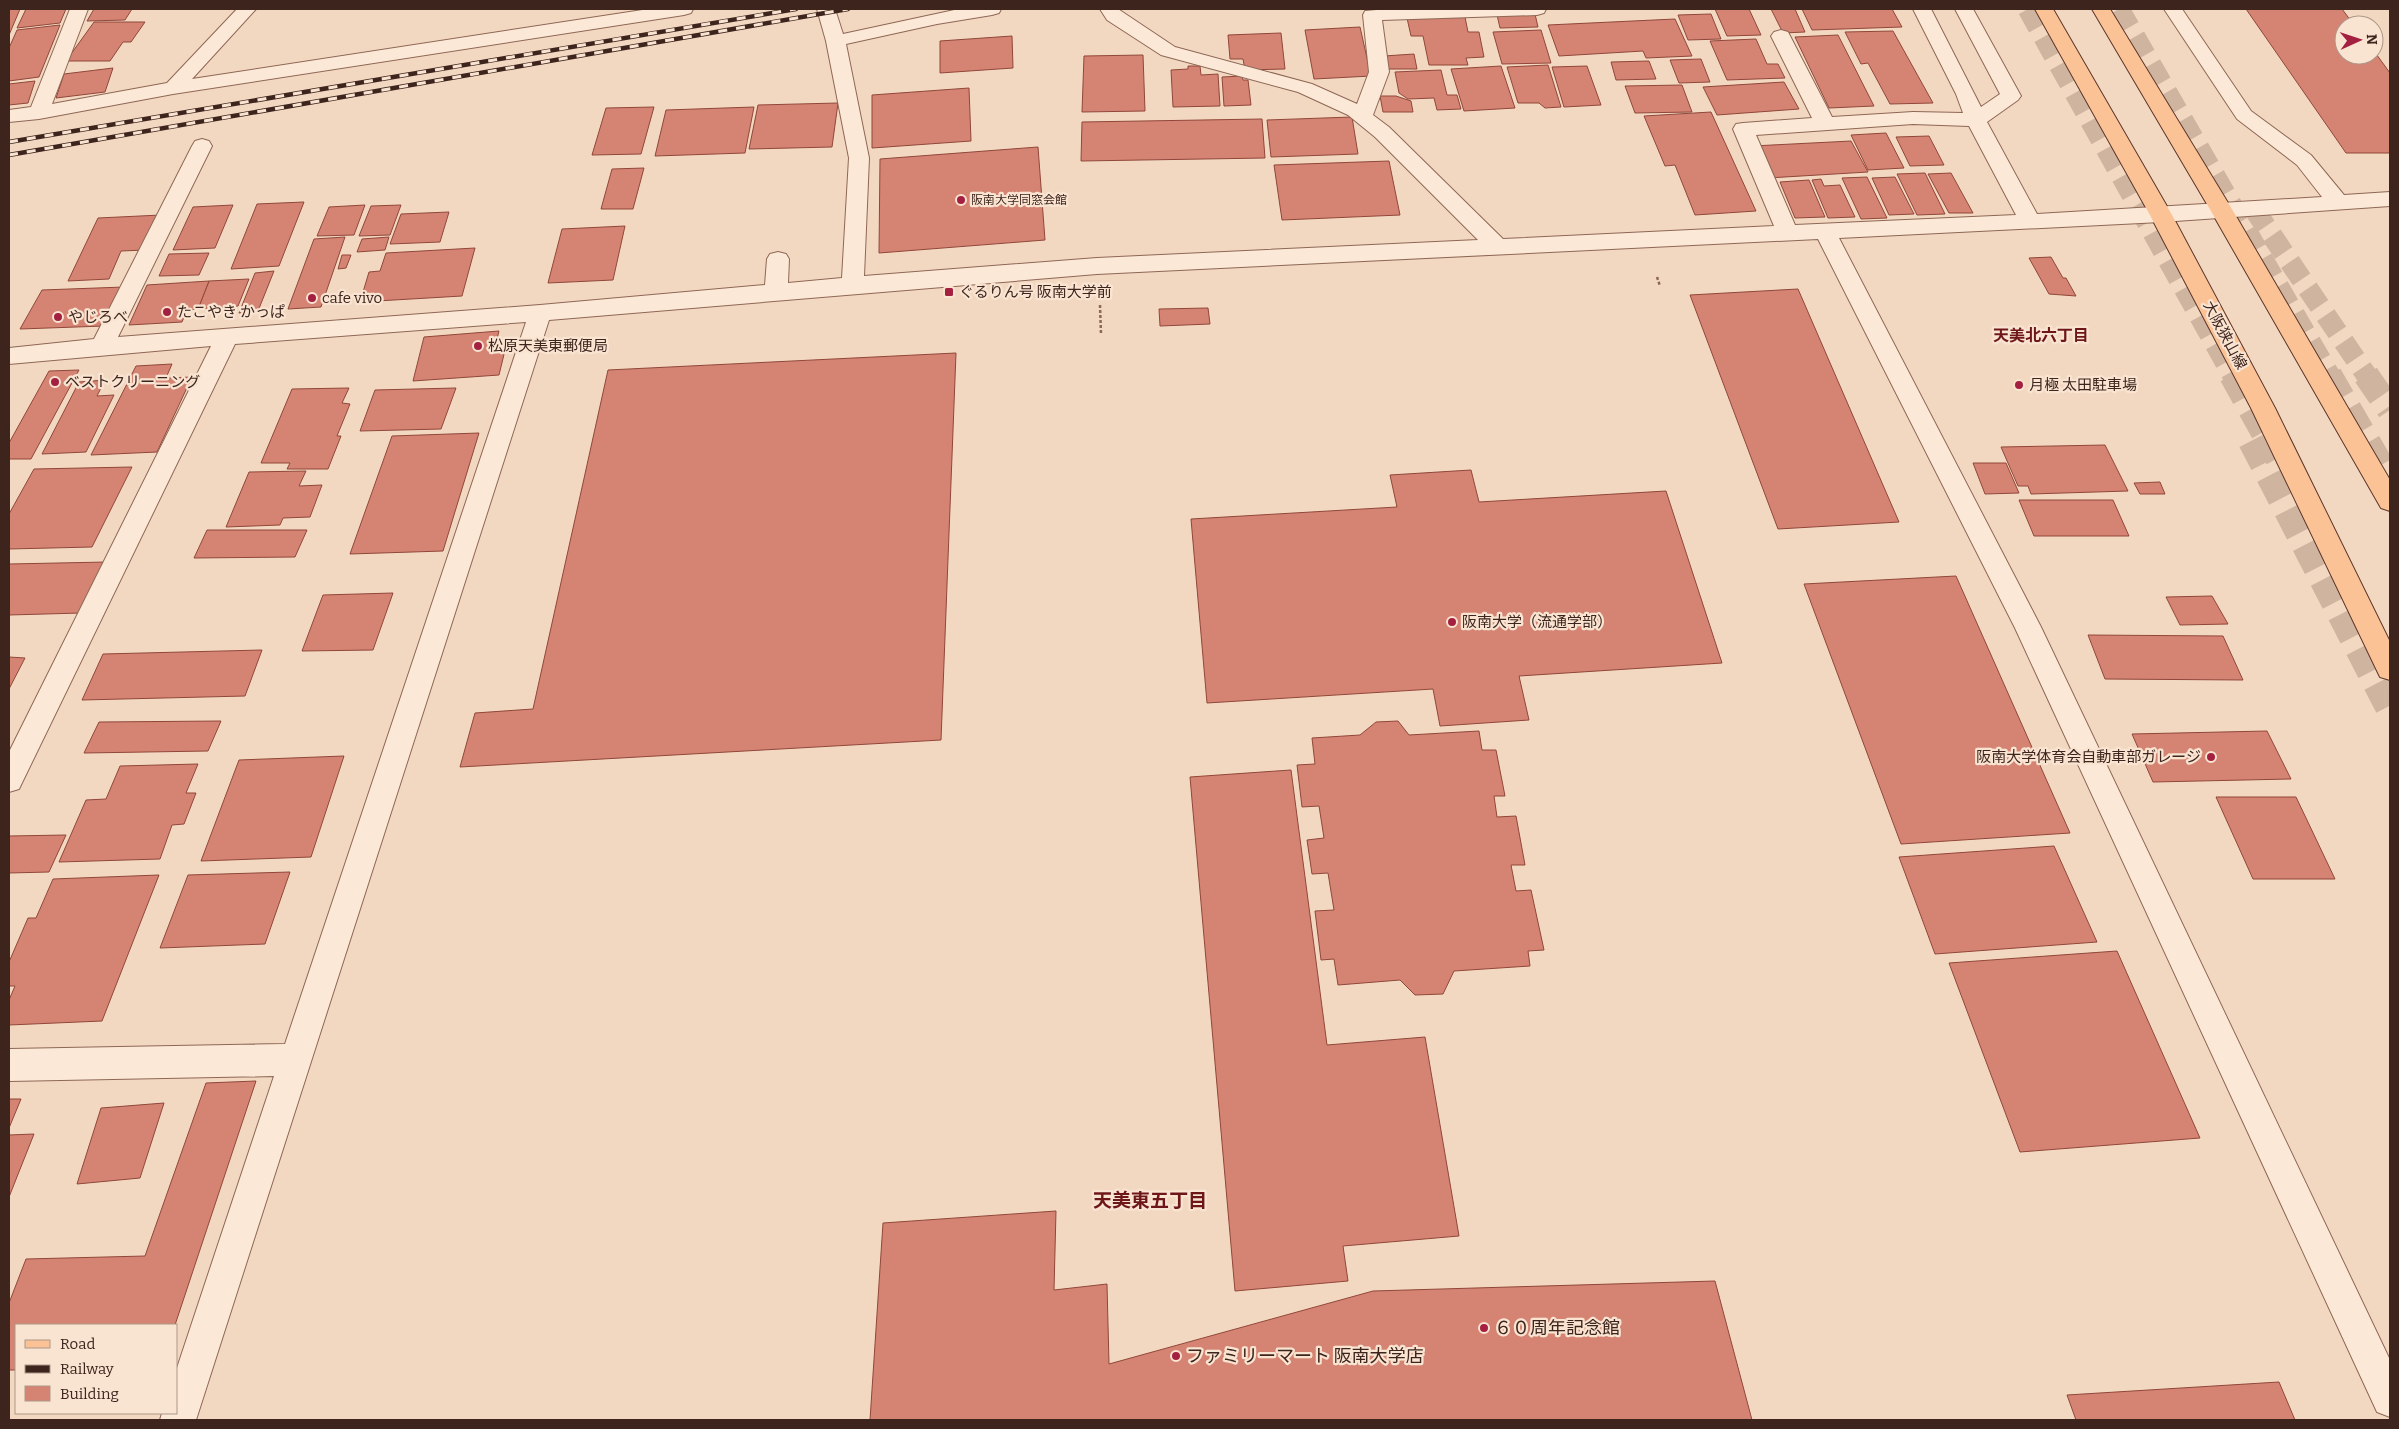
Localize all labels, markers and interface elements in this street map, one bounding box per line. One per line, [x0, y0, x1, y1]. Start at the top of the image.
north arrow [2334, 15, 2384, 65]
text: N [2363, 34, 2380, 45]
place label: 阪南大学同窓会館 [971, 193, 1067, 207]
marker: 阪南大学同窓会館 [955, 194, 967, 206]
place label: ぐるりん号 阪南大学前 [959, 283, 1112, 301]
marker: ぐるりん号 阪南大学前 [943, 286, 955, 298]
place label: cafe vivo [322, 289, 382, 307]
marker: cafe vivo [306, 292, 318, 304]
street label: 大阪狭山線 [2199, 298, 2251, 372]
place label: たこやき かっぱ [177, 303, 285, 321]
marker: たこやき かっぱ [161, 306, 173, 318]
place label: やじろべ [68, 308, 128, 326]
marker: やじろべ [52, 311, 64, 323]
district label: 天美北六丁目 [1993, 326, 2089, 345]
place label: 松原天美東郵便局 [488, 337, 608, 355]
marker: 松原天美東郵便局 [472, 340, 484, 352]
place label: ベストクリーニング [65, 373, 200, 391]
marker: ベストクリーニング [49, 376, 61, 388]
place label: 月極 太田駐車場 [2029, 376, 2137, 394]
marker: 月極 太田駐車場 [2013, 379, 2025, 391]
place label: 阪南大学（流通学部） [1462, 613, 1612, 631]
marker: 阪南大学（流通学部） [1446, 616, 1458, 628]
place label: 阪南大学体育会自動車部ガレージ [1976, 748, 2201, 766]
marker: 阪南大学体育会自動車部ガレージ [2205, 751, 2217, 763]
district label: 天美東五丁目 [1093, 1189, 1207, 1212]
place label: ６０周年記念館 [1494, 1317, 1620, 1339]
marker: ６０周年記念館 [1478, 1322, 1490, 1334]
legend [15, 1324, 178, 1414]
text: Road [60, 1335, 95, 1353]
place label: ファミリーマート 阪南大学店 [1186, 1345, 1424, 1367]
marker: ファミリーマート 阪南大学店 [1170, 1350, 1182, 1362]
text: Railway [60, 1360, 114, 1378]
text: Building [60, 1385, 119, 1403]

